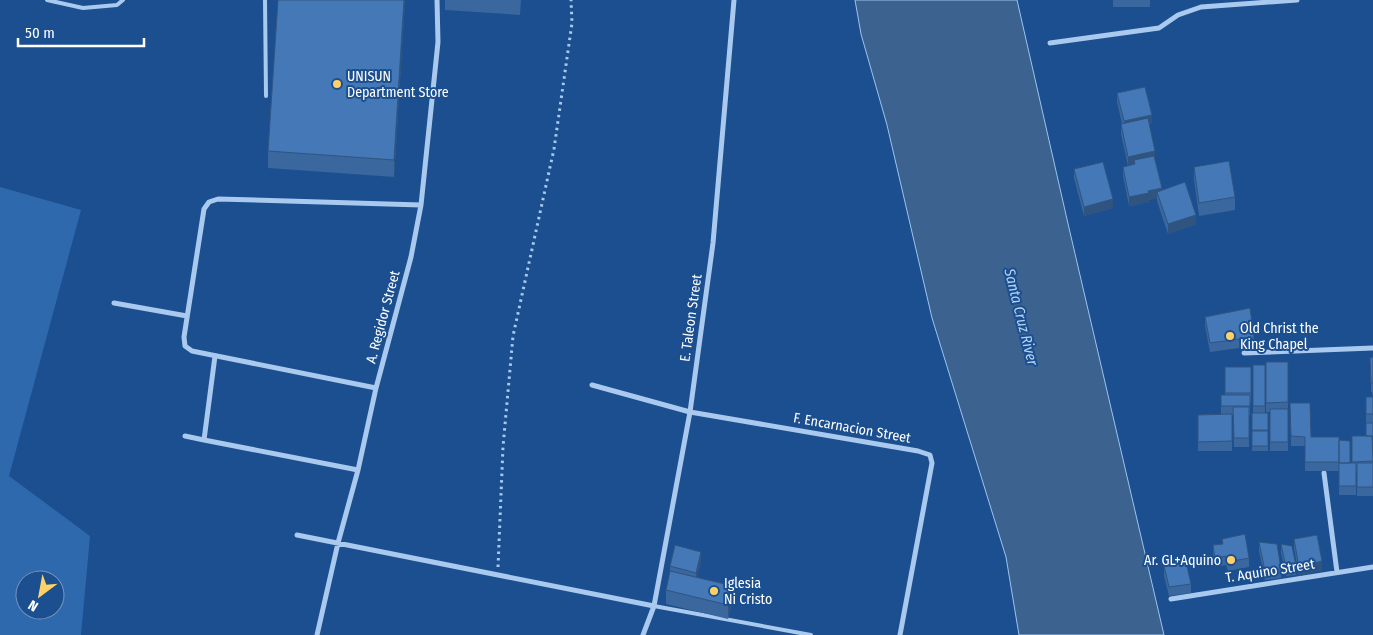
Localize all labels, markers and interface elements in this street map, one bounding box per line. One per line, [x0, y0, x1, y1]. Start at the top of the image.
scale bar [18, 15, 144, 47]
text: 50 m [25, 24, 55, 42]
place label: UNISUN Department Store [347, 68, 449, 101]
marker: UNISUN Department Store [331, 78, 343, 90]
water label: Santa Cruz River [1000, 266, 1042, 368]
street label: A. Regidor Street [362, 268, 404, 365]
street label: E. Taleon Street [676, 273, 706, 363]
place label: Old Christ the King Chapel [1240, 320, 1319, 353]
marker: Old Christ the King Chapel [1224, 330, 1236, 342]
street label: F. Encarnacion Street [792, 409, 912, 447]
place label: Ar. GL+Aquino [1144, 552, 1221, 569]
marker: Ar. GL+Aquino [1225, 554, 1237, 566]
street label: T. Aquino Street [1224, 555, 1316, 586]
north arrow [15, 570, 65, 620]
place label: Iglesia Ni Cristo [724, 575, 772, 608]
marker: Iglesia Ni Cristo [708, 585, 720, 597]
text: N [25, 596, 41, 615]

